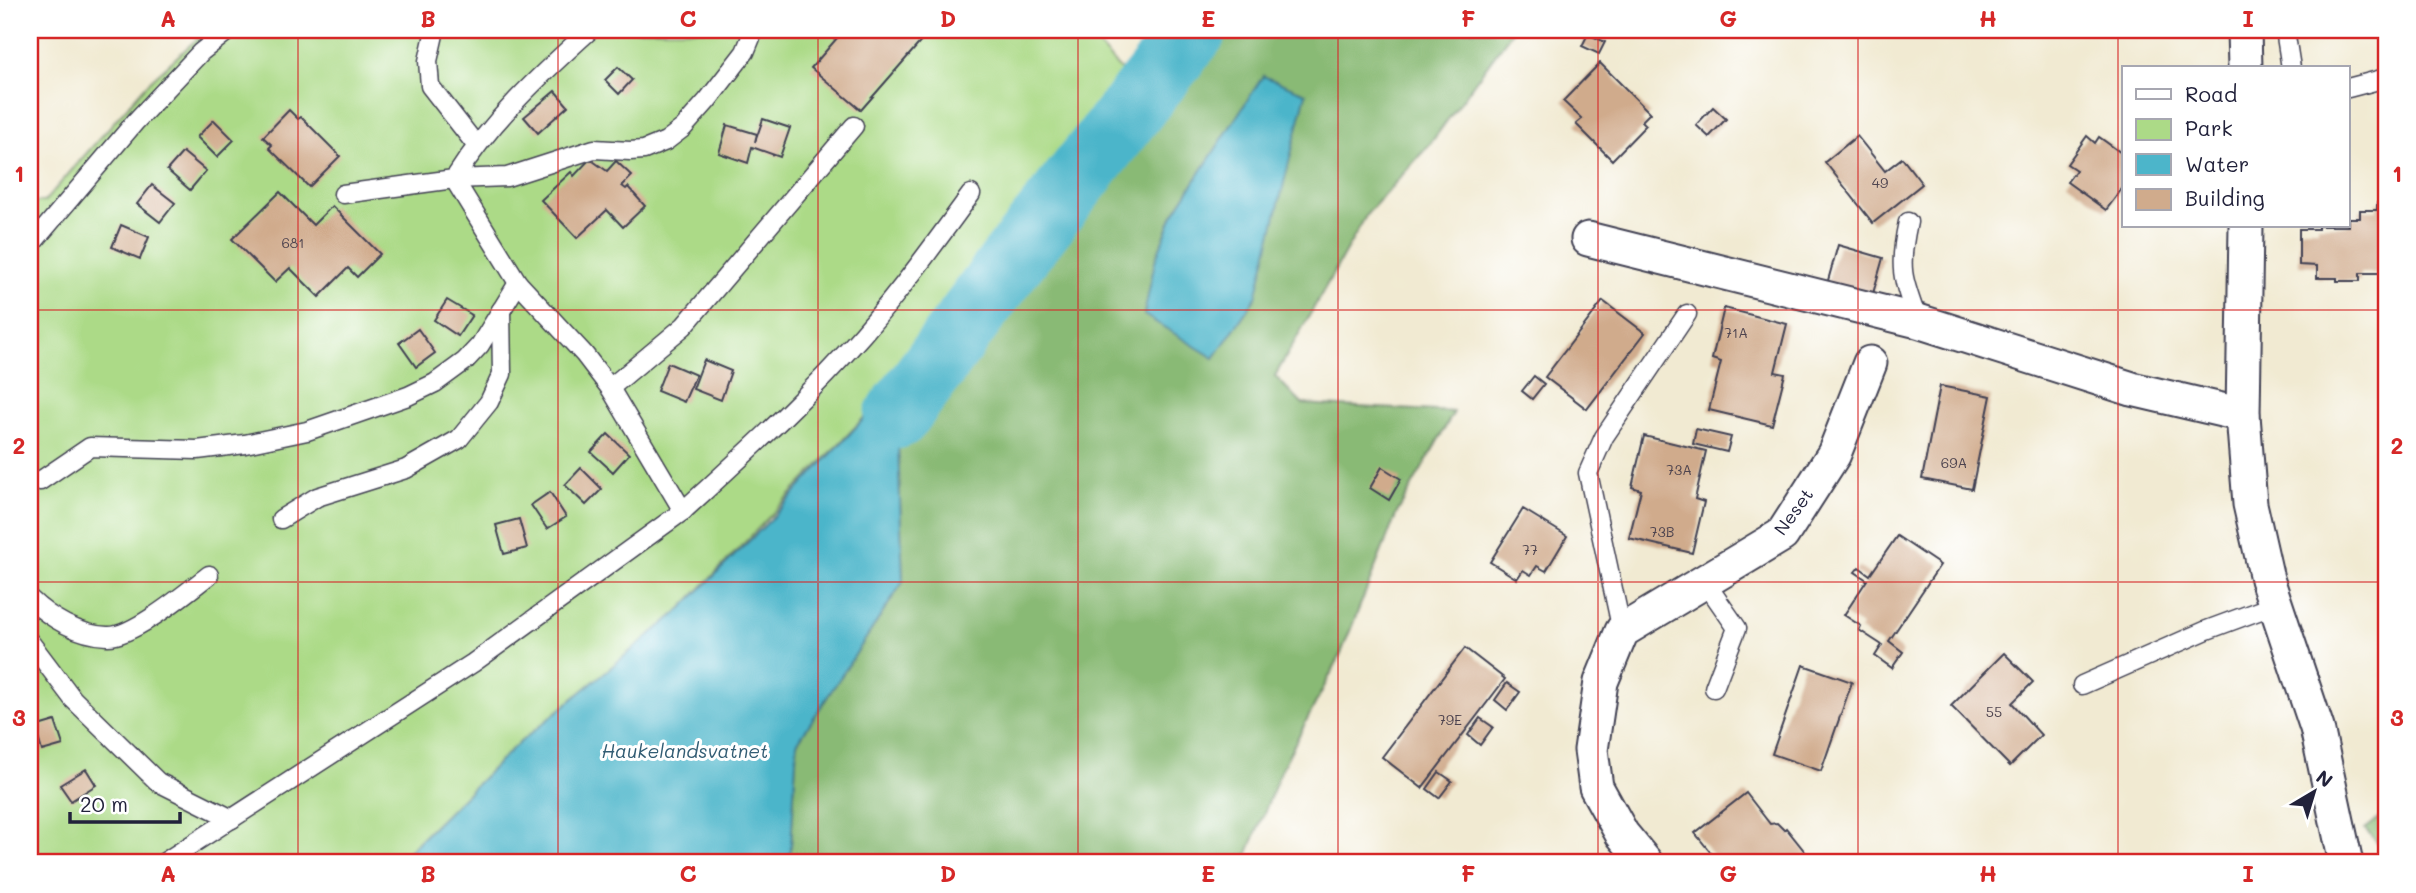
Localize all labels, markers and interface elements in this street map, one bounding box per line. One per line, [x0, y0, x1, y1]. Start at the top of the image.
text: A [160, 3, 176, 33]
text: B [420, 3, 436, 33]
text: C [679, 3, 697, 33]
text: D [940, 3, 956, 33]
text: E [1201, 3, 1215, 33]
text: F [1461, 3, 1475, 33]
text: G [1719, 3, 1737, 33]
text: H [1979, 3, 1997, 33]
text: I [2242, 3, 2254, 33]
legend [2122, 66, 2350, 228]
text: Road [2185, 80, 2237, 107]
text: Park [2185, 114, 2233, 141]
text: Water [2185, 150, 2249, 177]
text: 1 [14, 158, 24, 188]
text: 1 [2392, 158, 2402, 188]
house number: 49 [1872, 173, 1888, 192]
text: Building [2185, 184, 2265, 211]
house number: 681 [281, 233, 305, 252]
house number: 71A [1724, 323, 1748, 342]
text: 2 [13, 430, 25, 460]
text: 2 [2391, 430, 2403, 460]
house number: 69A [1941, 453, 1967, 472]
house number: 73A [1666, 460, 1692, 479]
street label: Neset [1768, 483, 1818, 540]
house number: 73B [1650, 522, 1674, 541]
house number: 77 [1522, 540, 1538, 559]
text: 3 [12, 702, 26, 732]
house number: 55 [1986, 702, 2002, 721]
text: 3 [2390, 702, 2404, 732]
house number: 79E [1438, 710, 1462, 729]
water label: Haukelandsvatnet [602, 738, 768, 763]
north arrow [2280, 756, 2350, 826]
text: N [2311, 764, 2338, 792]
scale bar [70, 781, 180, 825]
text: 20 m [80, 790, 128, 817]
text: A [160, 858, 176, 888]
text: B [420, 858, 436, 888]
text: C [679, 858, 697, 888]
text: D [940, 858, 956, 888]
text: E [1201, 858, 1215, 888]
text: F [1461, 858, 1475, 888]
text: G [1719, 858, 1737, 888]
text: H [1979, 858, 1997, 888]
text: I [2242, 858, 2254, 888]

